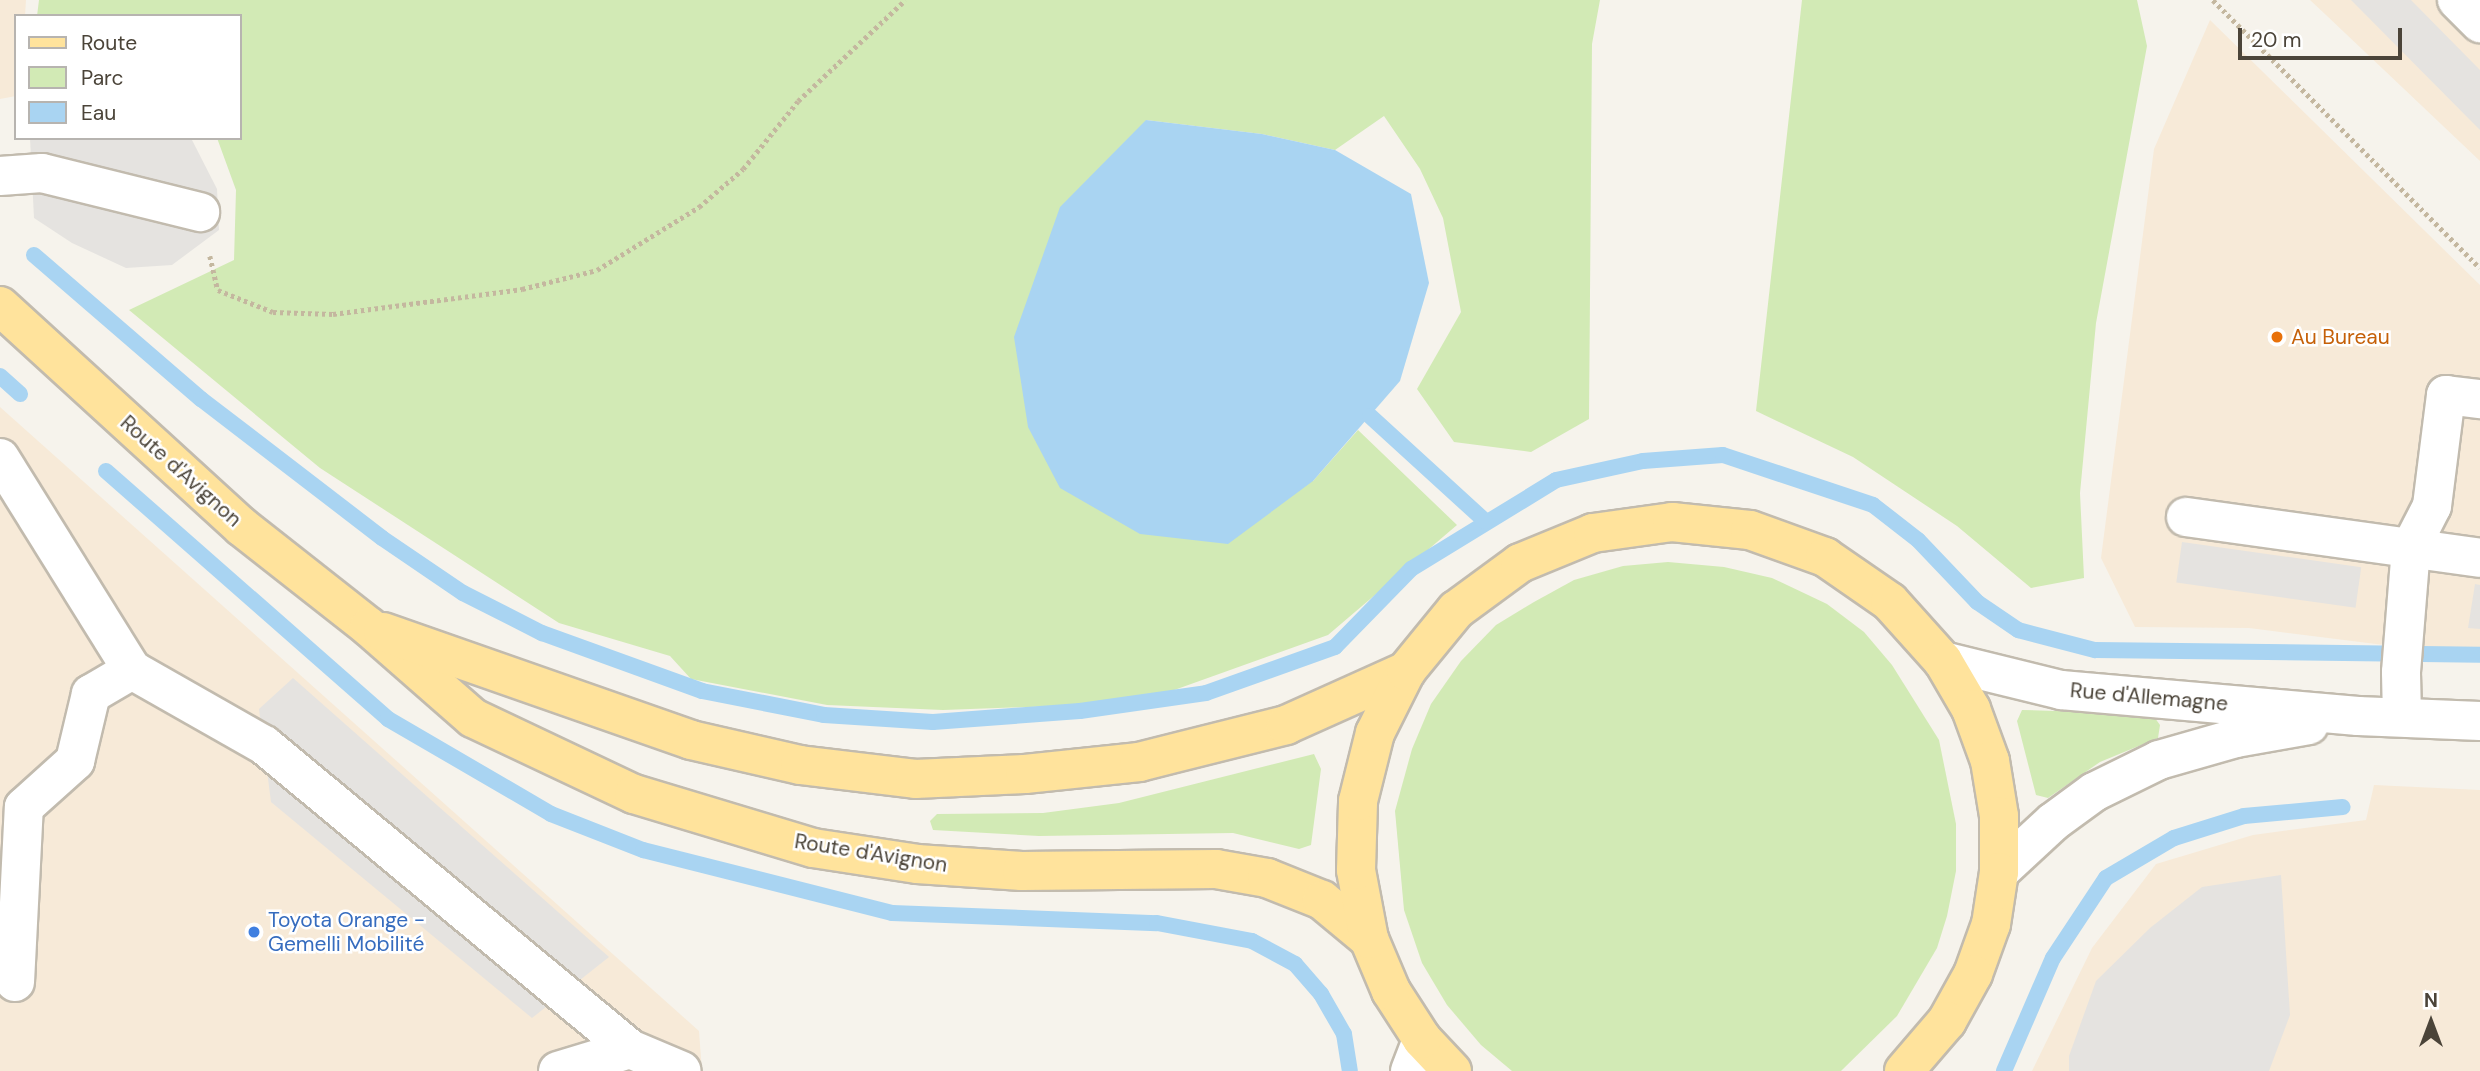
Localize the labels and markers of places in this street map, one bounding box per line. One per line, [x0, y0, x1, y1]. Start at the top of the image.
place label: Au Bureau [2291, 324, 2390, 350]
marker: Au Bureau [2269, 329, 2285, 345]
place label: Toyota Orange - Gemelli Mobilité [268, 907, 425, 957]
marker: Toyota Orange - Gemelli Mobilité [246, 924, 262, 940]

